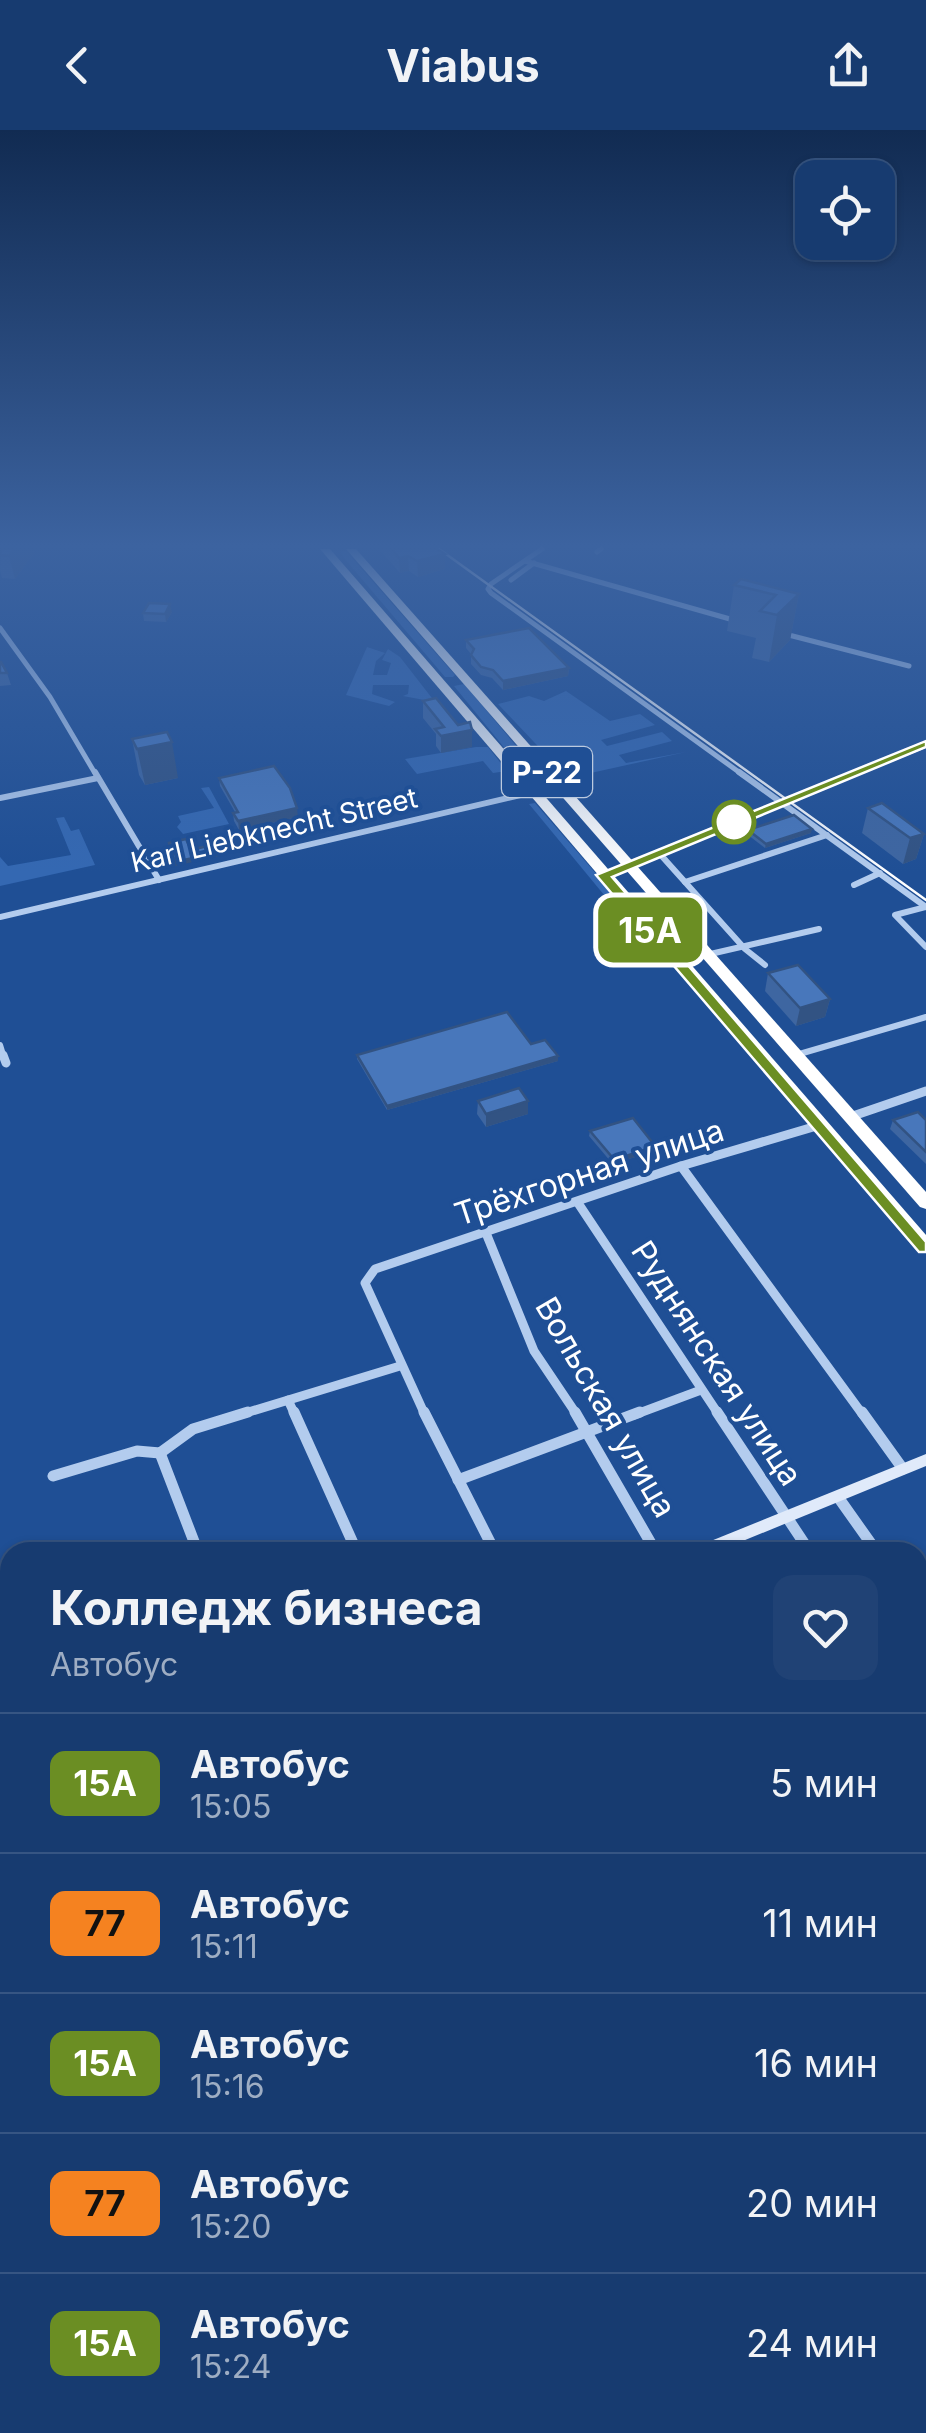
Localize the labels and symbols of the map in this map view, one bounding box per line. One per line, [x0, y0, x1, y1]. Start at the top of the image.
road number: Р-22 [502, 747, 592, 797]
street label: Karl Liebknecht Street [127, 780, 421, 880]
unlabelled marker [713, 801, 755, 843]
line badge: 15А [592, 898, 708, 962]
street label: Трёхгорная улица [450, 1110, 728, 1234]
street label: Руднянская улица [623, 1233, 811, 1493]
street label: Вольская улица [527, 1290, 685, 1524]

